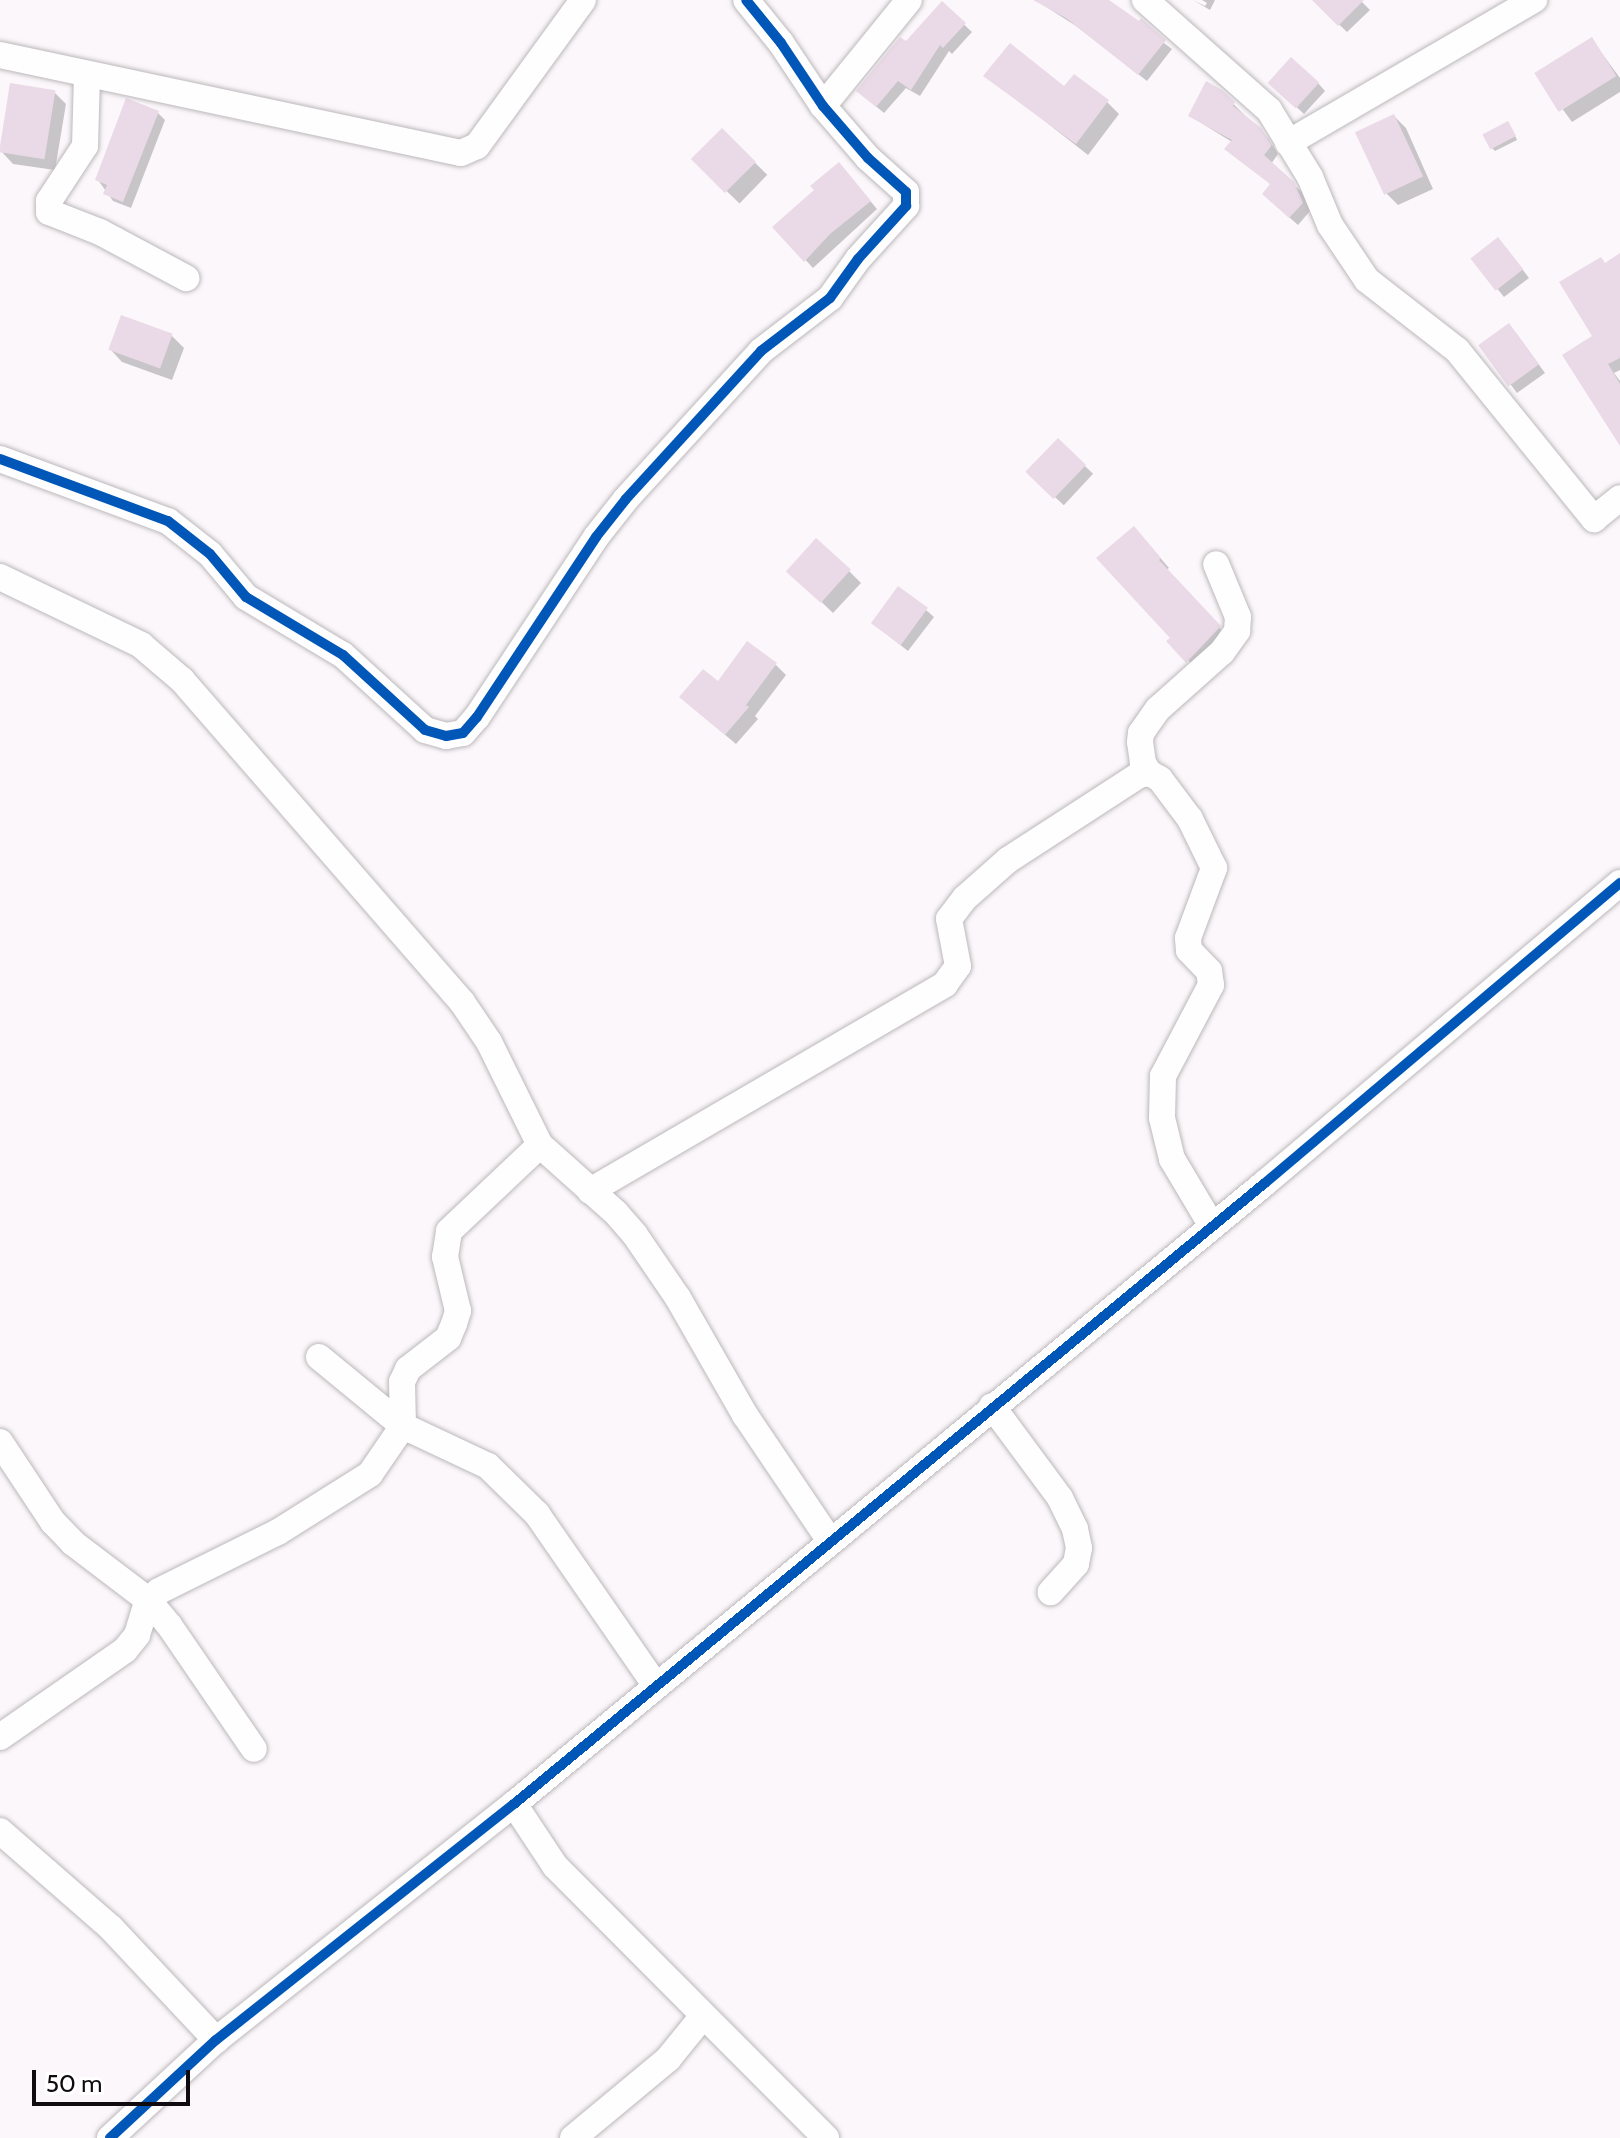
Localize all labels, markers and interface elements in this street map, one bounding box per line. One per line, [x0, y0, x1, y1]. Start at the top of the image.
scale bar [36, 2054, 194, 2104]
text: 50 m [46, 2069, 102, 2098]

